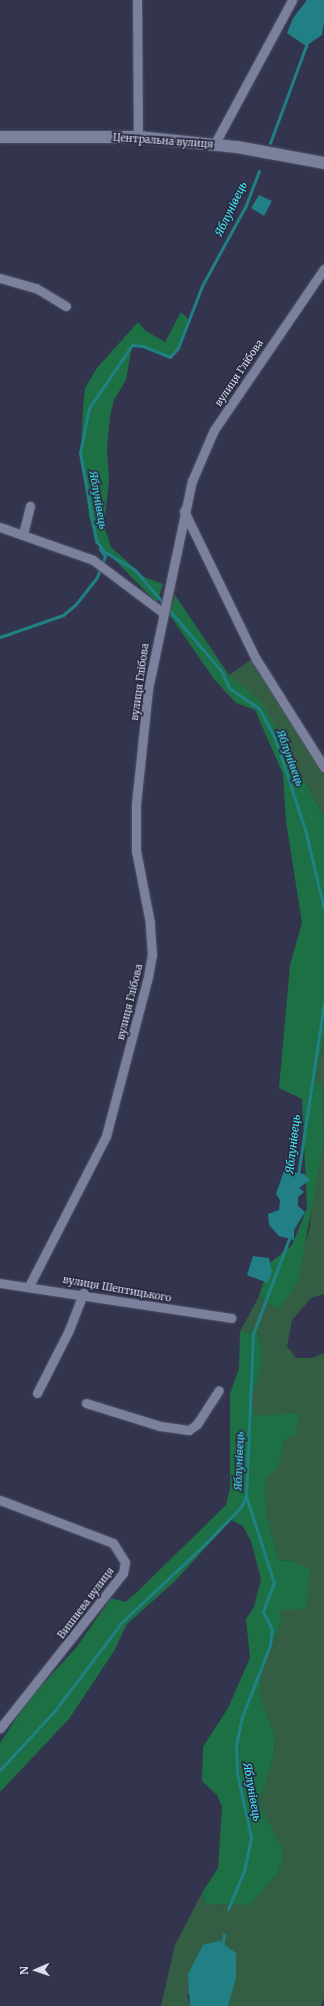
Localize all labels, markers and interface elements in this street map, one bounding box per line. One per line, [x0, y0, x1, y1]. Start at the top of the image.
street label: Центральна вулиця [112, 132, 214, 150]
water label: Яблунівець [212, 179, 250, 239]
street label: вулиця Глібова [212, 337, 266, 409]
water label: Яблунівець [86, 470, 110, 530]
street label: вулиця Глібова [129, 643, 151, 721]
water label: Яблунівець [274, 728, 306, 788]
street label: вулиця Глібова [115, 963, 145, 1041]
water label: Яблунівець [283, 1114, 303, 1174]
street label: вулиця Шептицького [62, 1274, 172, 1304]
water label: Яблунівець [231, 1431, 247, 1491]
street label: Вишнева вулиця [55, 1565, 117, 1641]
water label: Яблунівець [240, 1762, 264, 1822]
north arrow [16, 1950, 56, 1990]
text: N [17, 1966, 31, 1975]

